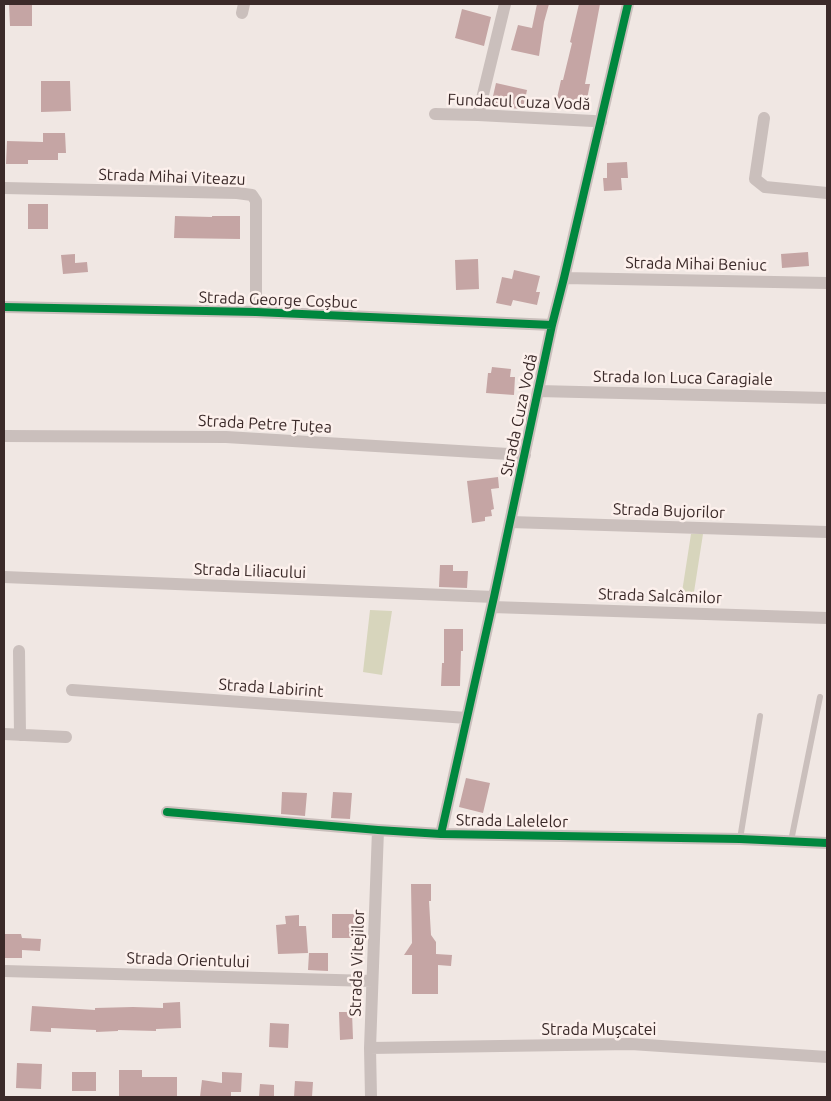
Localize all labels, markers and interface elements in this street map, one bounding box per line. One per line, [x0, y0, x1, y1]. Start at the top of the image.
street label: Fundacul Cuza Vodă [447, 90, 591, 114]
street label: Strada Mihai Viteazu [98, 165, 246, 189]
street label: Strada Mihai Beniuc [625, 253, 767, 275]
street label: Strada George Coșbuc [198, 288, 358, 312]
street label: Strada Cuza Vodă [497, 352, 541, 478]
street label: Strada Ion Luca Caragiale [593, 367, 773, 389]
street label: Strada Petre Țuțea [198, 411, 332, 437]
street label: Strada Bujorilor [613, 499, 725, 523]
street label: Strada Liliacului [194, 559, 306, 583]
street label: Strada Salcâmilor [598, 584, 722, 608]
street label: Strada Labirint [218, 675, 324, 701]
street label: Strada Lalelelor [456, 810, 568, 832]
street label: Strada Vitejilor [346, 909, 368, 1017]
street label: Strada Orientului [126, 948, 250, 972]
street label: Strada Mușcatei [542, 1020, 656, 1040]

